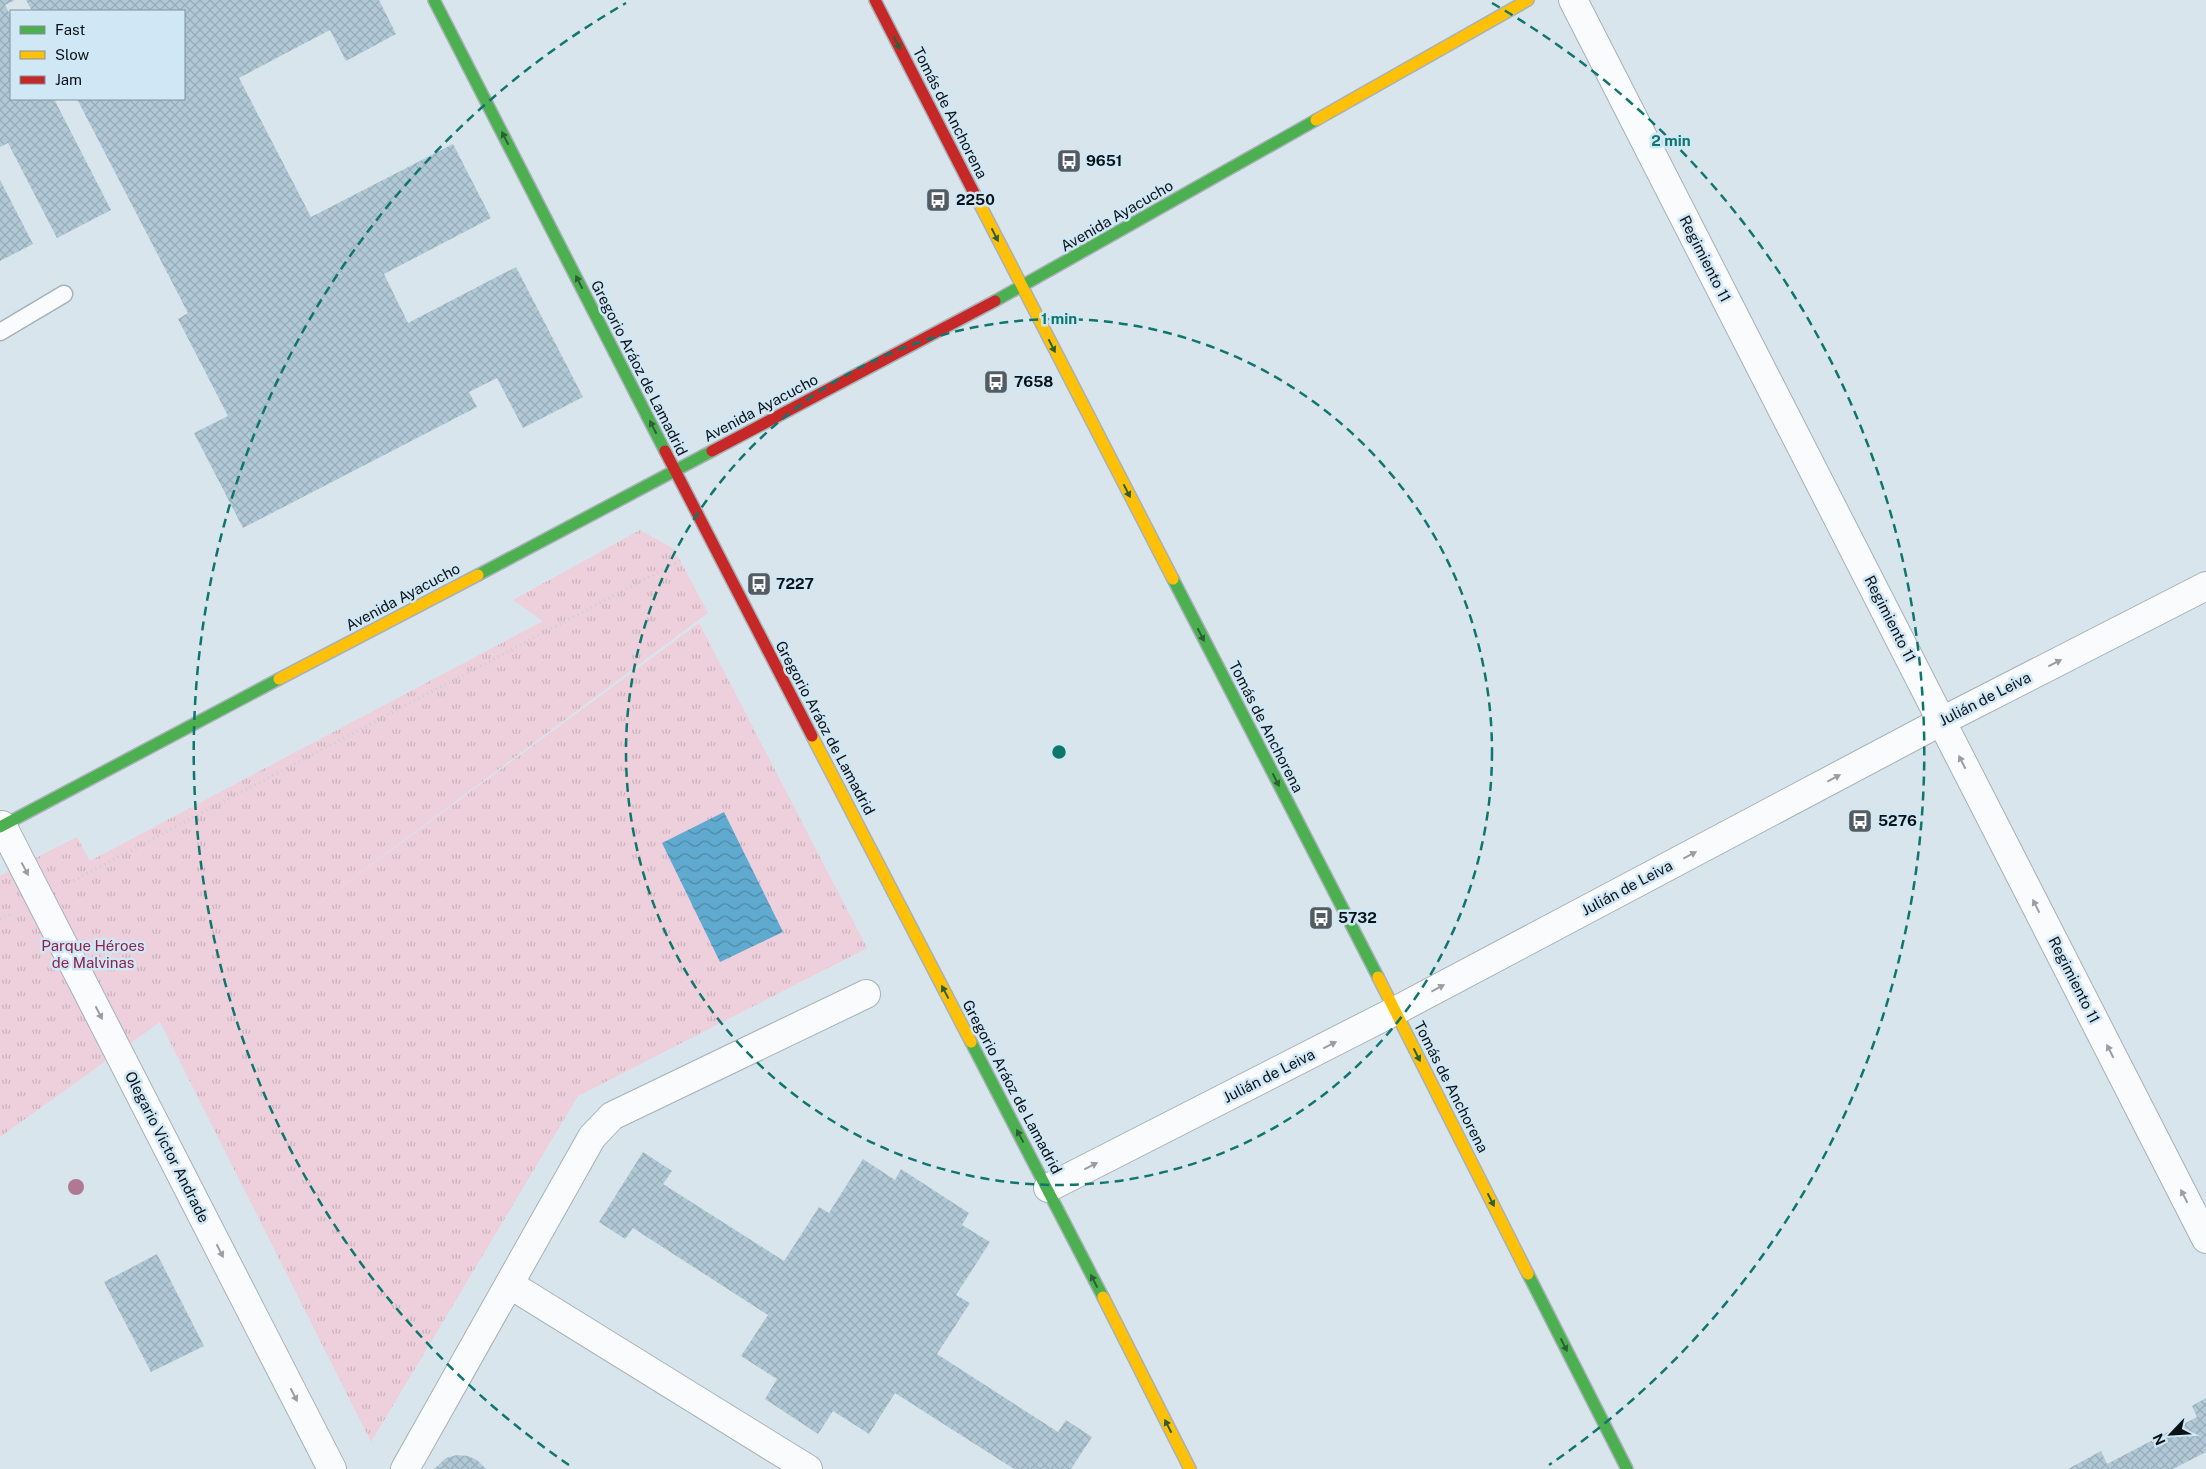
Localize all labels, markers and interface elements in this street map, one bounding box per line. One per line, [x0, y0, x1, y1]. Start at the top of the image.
legend [10, 10, 185, 100]
text: Fast [55, 21, 85, 38]
one-way arrow [893, 36, 901, 51]
street label: Tomás de Anchorena [910, 44, 991, 181]
text: Slow [55, 46, 90, 63]
text: Jam [55, 71, 82, 88]
one-way arrow [501, 131, 509, 145]
text: 2 min [1651, 132, 1691, 149]
bus stop icon: 9651 [1056, 148, 1082, 174]
place label: 9651 [1086, 152, 1122, 169]
street label: Avenida Ayacucho [1058, 176, 1176, 255]
bus stop icon: 2250 [925, 187, 951, 213]
place label: 2250 [956, 191, 995, 208]
street label: Regimiento 11 [1676, 213, 1735, 305]
one-way arrow [991, 227, 999, 242]
one-way arrow [575, 275, 583, 290]
street label: Gregorio Aráoz de Lamadrid [588, 277, 691, 458]
text: 1 min [1041, 310, 1077, 327]
one-way arrow [1048, 339, 1056, 354]
bus stop icon: 7658 [983, 369, 1009, 395]
street label: Avenida Ayacucho [701, 370, 821, 445]
place label: 7658 [1014, 373, 1053, 390]
one-way arrow [649, 420, 657, 434]
one-way arrow [1123, 484, 1131, 498]
street label: Avenida Ayacucho [343, 559, 463, 634]
bus stop icon: 7227 [746, 571, 772, 597]
street label: Regimiento 11 [1861, 573, 1920, 665]
place label: 7227 [776, 575, 814, 592]
one-way arrow [1197, 628, 1205, 642]
street label: Gregorio Aráoz de Lamadrid [772, 638, 879, 818]
street label: Tomás de Anchorena [1226, 658, 1307, 795]
one-way arrow [2048, 659, 2063, 667]
street label: Julián de Leiva [1936, 668, 2033, 729]
centre of rings [1050, 743, 1068, 761]
one-way arrow [1958, 754, 1967, 769]
one-way arrow [1272, 772, 1280, 787]
one-way arrow [1826, 774, 1841, 782]
bus stop icon: 5276 [1847, 808, 1873, 834]
place label: 5276 [1878, 812, 1917, 829]
one-way arrow [1683, 851, 1697, 859]
street label: Julián de Leiva [1578, 856, 1675, 919]
one-way arrow [21, 862, 29, 876]
one-way arrow [2032, 899, 2040, 914]
bus stop icon: 5732 [1308, 905, 1334, 931]
place label: 5732 [1338, 909, 1377, 926]
street label: Regimiento 11 [2045, 934, 2104, 1026]
park label: Parque Héroes de Malvinas [41, 937, 145, 971]
one-way arrow [1432, 984, 1445, 993]
one-way arrow [941, 985, 949, 999]
street label: Gregorio Aráoz de Lamadrid [959, 997, 1066, 1177]
one-way arrow [95, 1006, 103, 1020]
street label: Tomás de Anchorena [1411, 1018, 1492, 1155]
one-way arrow [1322, 1041, 1337, 1049]
one-way arrow [2106, 1044, 2114, 1058]
street label: Julián de Leiva [1220, 1045, 1317, 1106]
one-way arrow [1413, 1048, 1421, 1062]
street label: Olegario Victor Andrade [122, 1068, 213, 1225]
one-way arrow [1016, 1129, 1024, 1143]
one-way arrow [1084, 1162, 1098, 1170]
one-way arrow [2180, 1189, 2188, 1203]
one-way arrow [1487, 1193, 1495, 1207]
one-way arrow [216, 1243, 224, 1258]
one-way arrow [1090, 1273, 1099, 1288]
one-way arrow [1560, 1338, 1568, 1352]
one-way arrow [290, 1388, 298, 1402]
north arrow [2146, 1409, 2196, 1459]
one-way arrow [1164, 1418, 1172, 1433]
text: N [2150, 1431, 2169, 1448]

